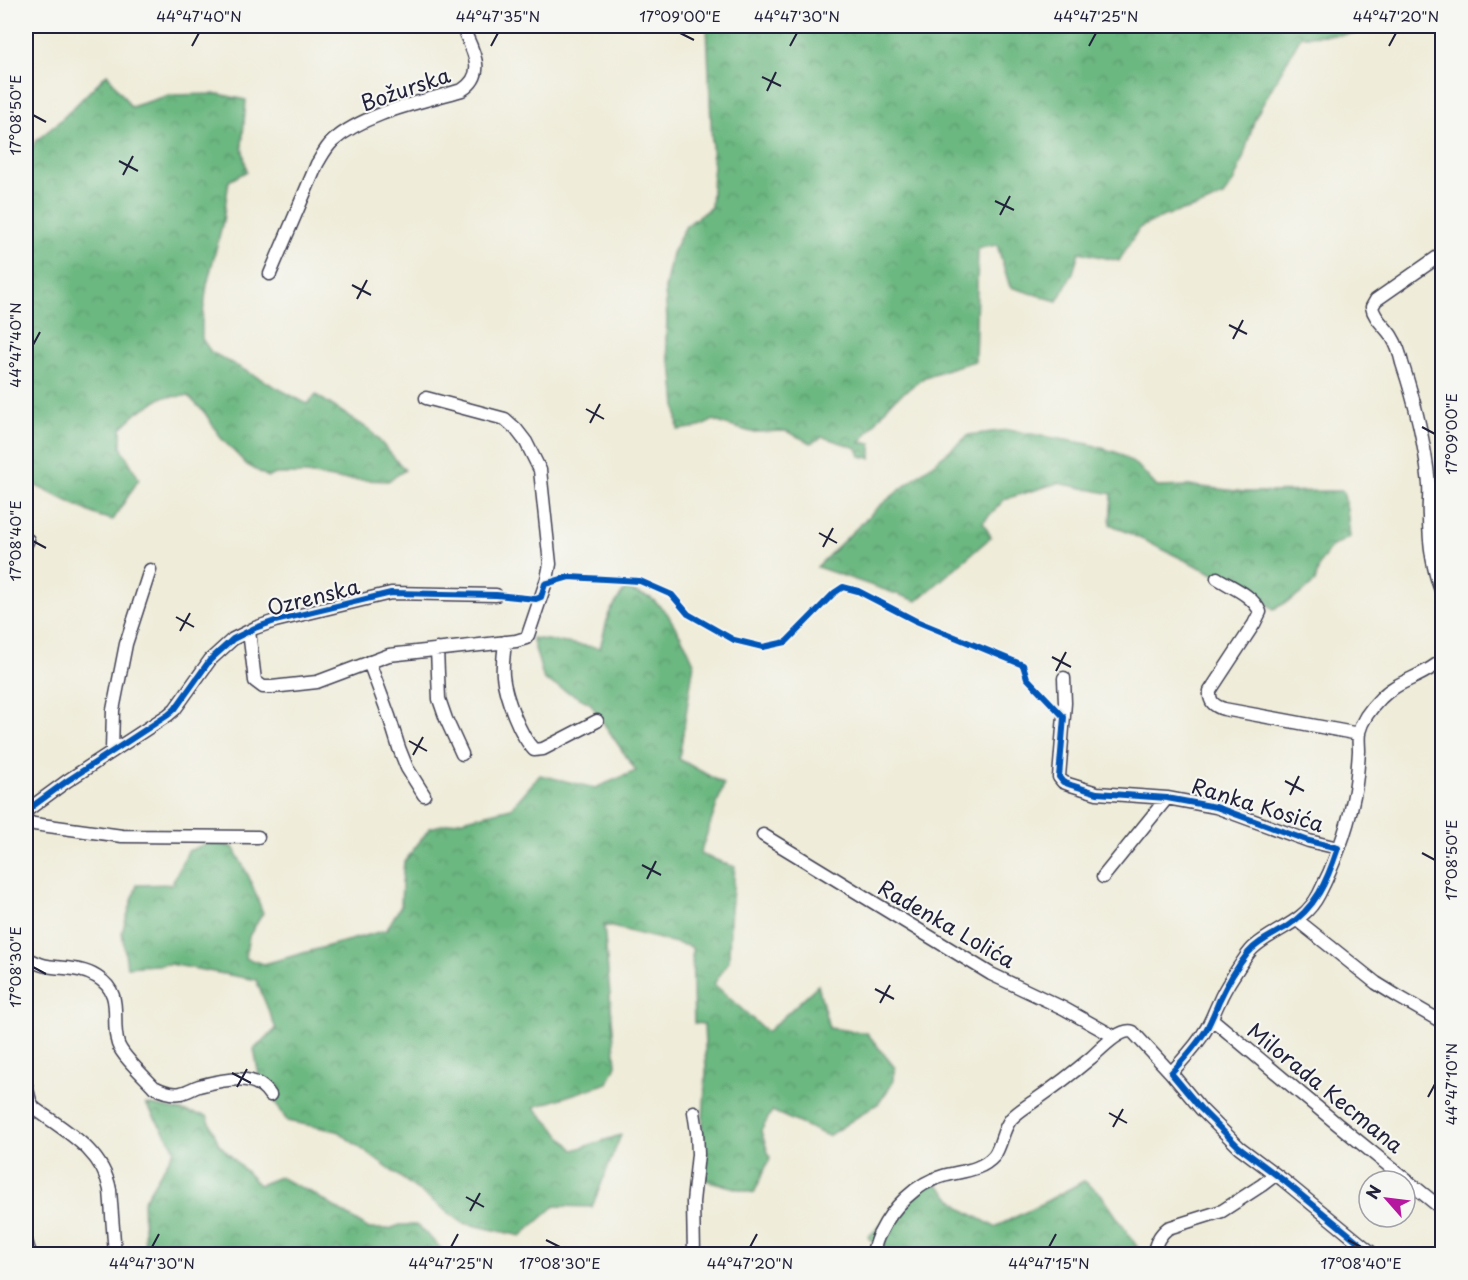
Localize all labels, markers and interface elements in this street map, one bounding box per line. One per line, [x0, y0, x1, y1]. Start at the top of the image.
text: 44°47'40"N [156, 4, 242, 27]
text: 44°47'35"N [456, 4, 540, 27]
text: 17°09'00"E [639, 4, 721, 27]
text: 44°47'30"N [754, 4, 840, 27]
text: 44°47'25"N [1053, 4, 1139, 27]
text: 44°47'20"N [1353, 4, 1439, 27]
street label: Božurska [356, 58, 454, 118]
text: 17°08'50"E [3, 75, 26, 155]
text: 44°47'40"N [3, 302, 26, 388]
text: 17°09'00"E [1439, 393, 1462, 475]
text: 17°08'40"E [3, 500, 26, 582]
street label: Ozrenska [264, 569, 362, 623]
street label: Ranka Kosića [1188, 769, 1329, 840]
text: 17°08'50"E [1439, 820, 1462, 900]
street label: Radenka Lolića [872, 871, 1022, 976]
text: 17°08'30"E [3, 926, 26, 1008]
street label: Milorada Kecmana [1241, 1014, 1411, 1160]
text: 44°47'10"N [1439, 1043, 1462, 1125]
north arrow [1357, 1169, 1417, 1229]
text: N [1359, 1180, 1386, 1203]
text: 44°47'30"N [109, 1251, 195, 1274]
text: 44°47'25"N [408, 1251, 494, 1274]
text: 17°08'30"E [519, 1251, 601, 1274]
text: 44°47'20"N [707, 1251, 793, 1274]
text: 44°47'15"N [1008, 1251, 1090, 1274]
text: 17°08'40"E [1320, 1251, 1402, 1274]

